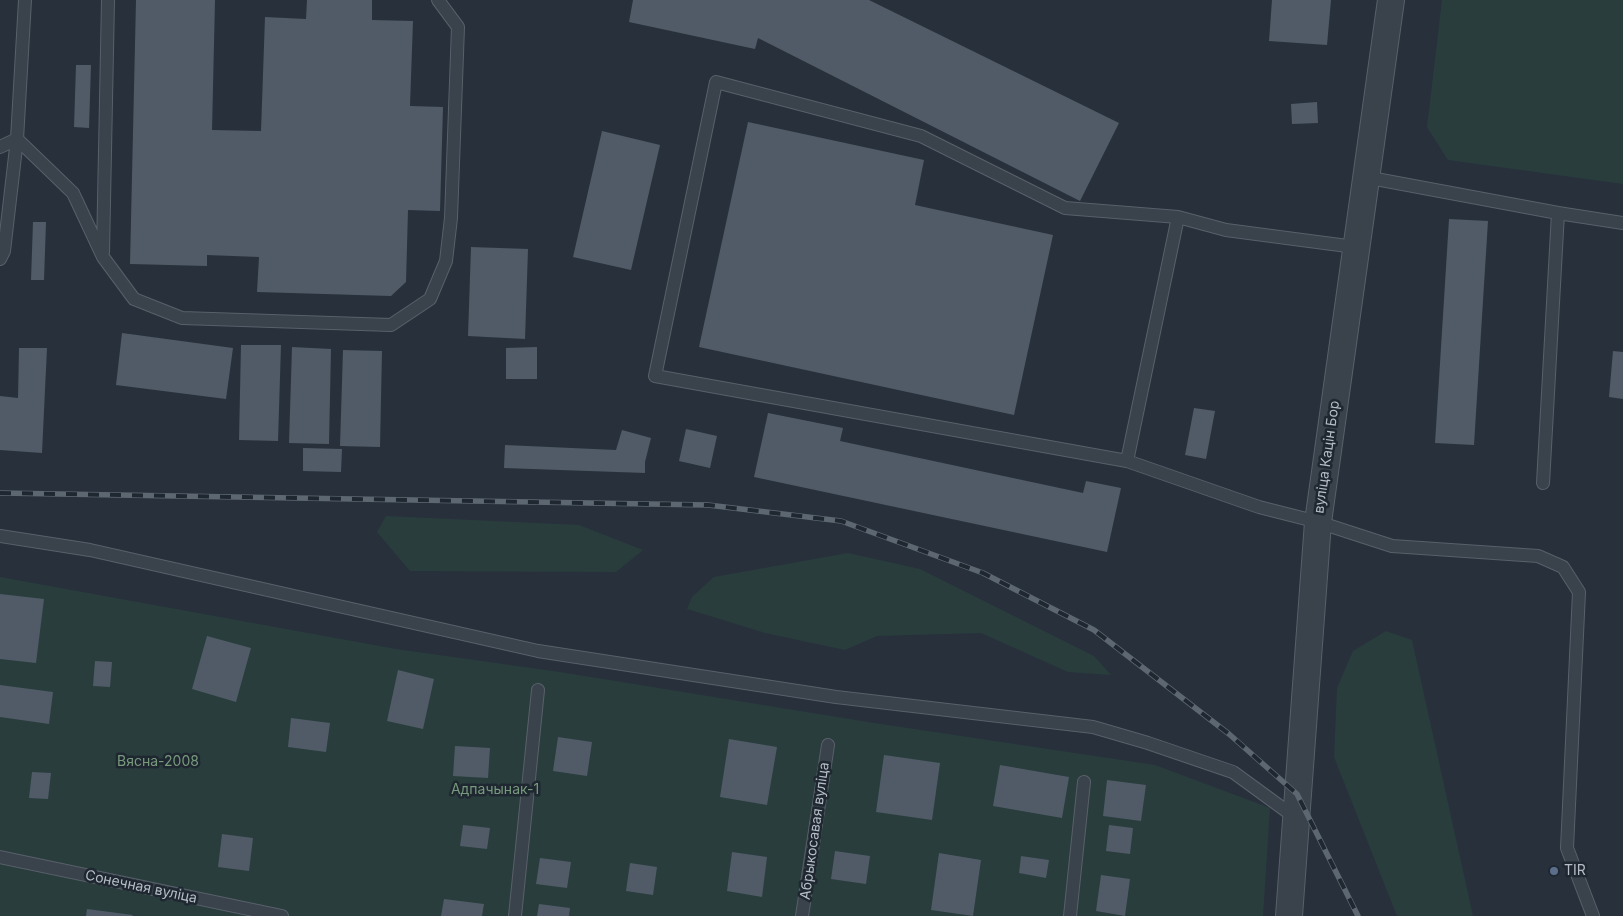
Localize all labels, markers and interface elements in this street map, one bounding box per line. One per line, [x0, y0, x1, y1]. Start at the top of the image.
street label: вуліца Кацін Бор [1311, 399, 1343, 515]
park label: Вясна-2008 [117, 754, 199, 770]
street label: Абрыкосавая вуліца [797, 761, 833, 901]
park label: Адпачынак-1 [451, 782, 539, 798]
place label: TIR [1564, 863, 1586, 879]
marker: TIR [1548, 865, 1560, 877]
street label: Сонечная вуліца [84, 867, 198, 907]

